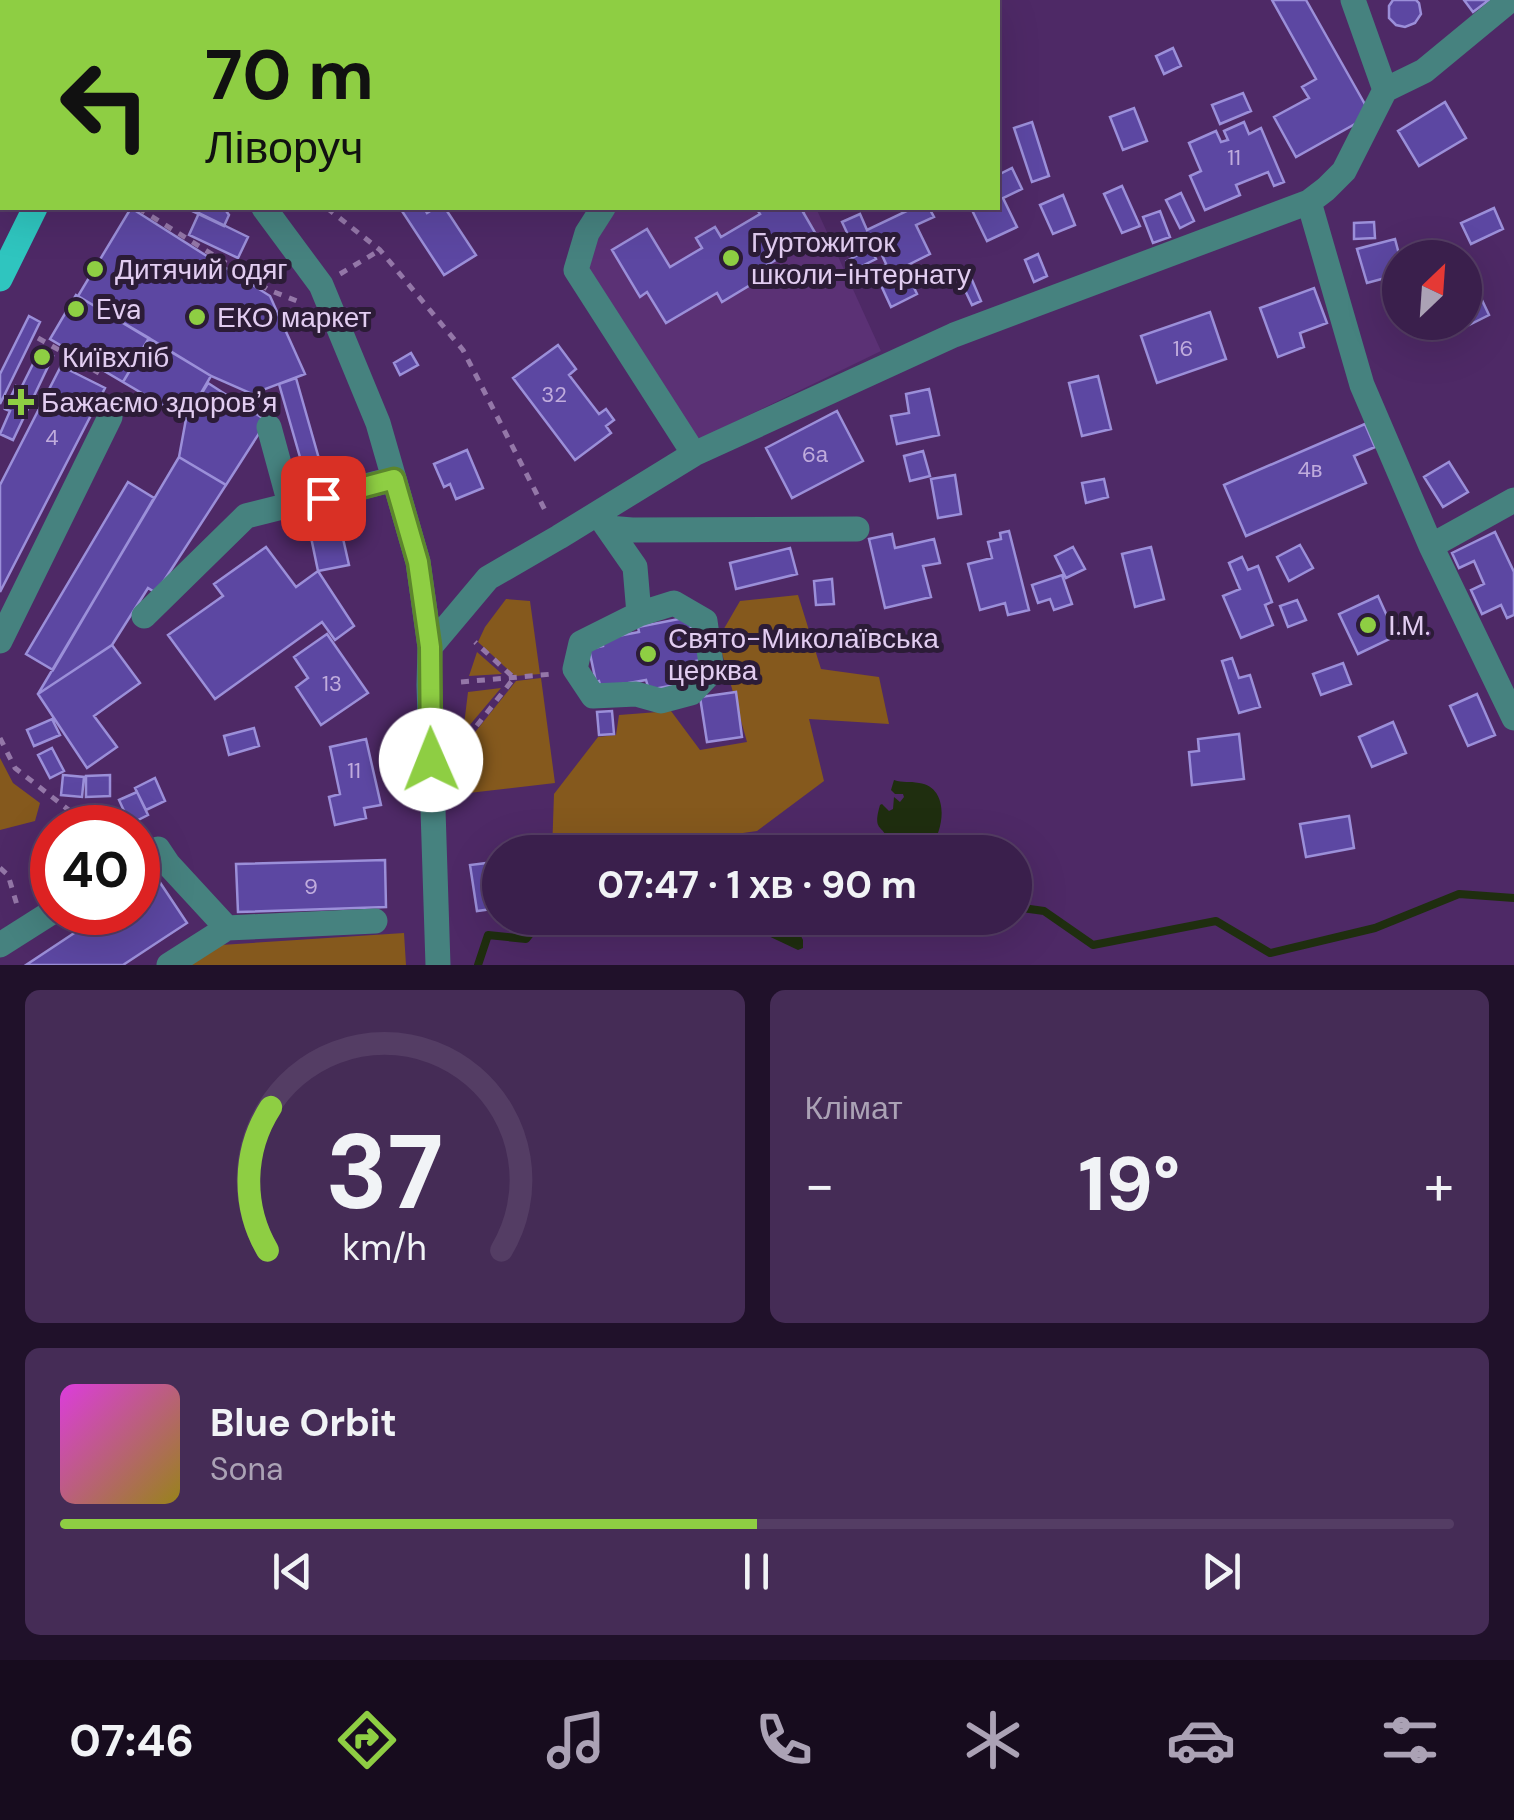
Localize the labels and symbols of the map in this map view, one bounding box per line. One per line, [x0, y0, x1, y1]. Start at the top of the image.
house number: 11 [1227, 143, 1241, 172]
place label: Гуртожиток школи-інтернату [751, 224, 971, 293]
north arrow [1382, 240, 1482, 340]
marker: Гуртожиток школи-інтернату [720, 247, 742, 269]
place label: Дитячий одяг [115, 251, 288, 288]
marker: Дитячий одяг [84, 258, 106, 280]
place label: Eva [96, 291, 141, 328]
marker: Eva [65, 298, 87, 320]
place label: ЕКО маркет [217, 299, 372, 336]
marker: ЕКО маркет [186, 306, 208, 328]
house number: 16 [1173, 334, 1193, 363]
place label: Київхліб [62, 339, 169, 376]
marker: Київхліб [31, 346, 53, 368]
house number: 32 [541, 380, 567, 409]
place label: Бажаємо здоровʼя [41, 384, 277, 421]
marker: Бажаємо здоровʼя [10, 391, 32, 413]
house number: 4 [45, 423, 59, 452]
house number: 6а [802, 440, 829, 469]
house number: 4в [1297, 455, 1323, 484]
pin [281, 456, 366, 541]
place label: І.М. [1388, 607, 1430, 644]
marker: І.М. [1357, 614, 1379, 636]
place label: Свято-Миколаївська церква [668, 620, 939, 689]
marker: Свято-Миколаївська церква [637, 643, 659, 665]
house number: 13 [322, 669, 342, 698]
position arrow [379, 708, 483, 812]
house number: 11 [347, 756, 361, 785]
speed limit sign: 40 [30, 805, 160, 935]
house number: 9 [304, 872, 318, 901]

